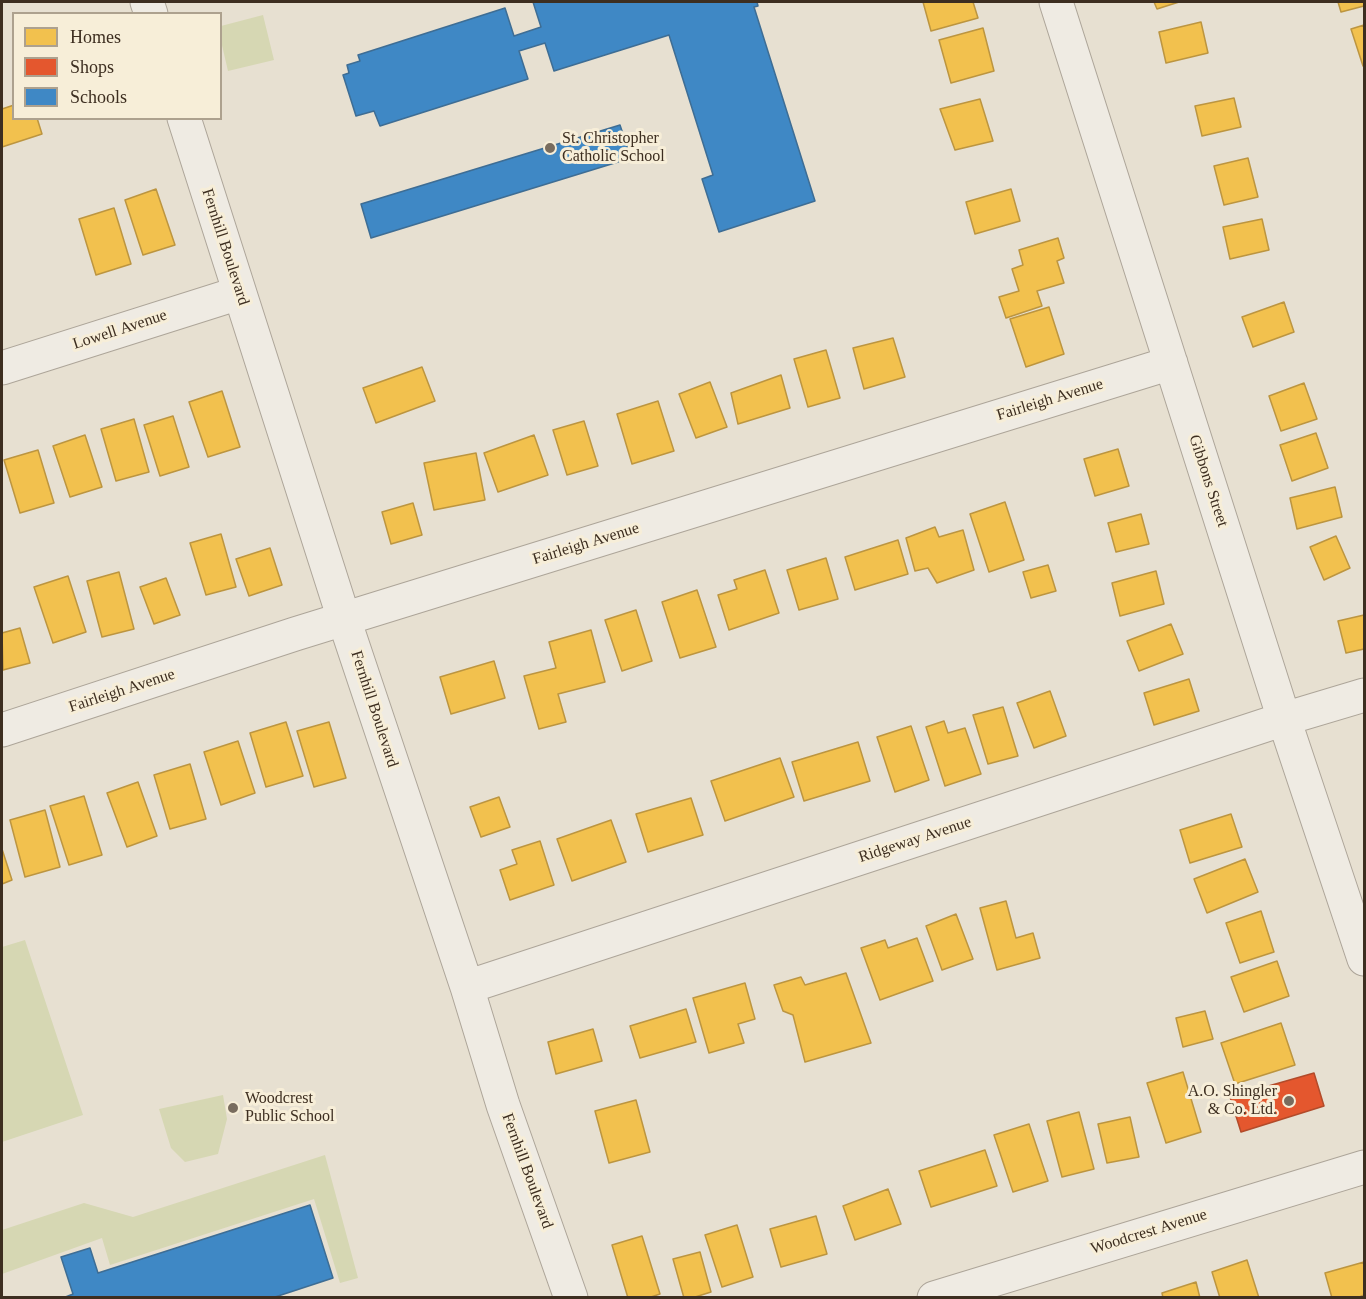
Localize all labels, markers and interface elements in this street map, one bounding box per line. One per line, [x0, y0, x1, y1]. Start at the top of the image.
legend [12, 12, 222, 120]
text: Homes [70, 27, 121, 47]
text: Shops [70, 57, 114, 77]
text: Schools [70, 87, 127, 107]
place label: St. Christopher Catholic School [562, 129, 665, 167]
marker: St. Christopher Catholic School [543, 141, 557, 155]
street label: Fernhill Boulevard [197, 186, 253, 308]
street label: Lowell Avenue [70, 306, 170, 354]
street label: Fairleigh Avenue [994, 375, 1106, 425]
street label: Gibbons Street [1184, 433, 1232, 529]
street label: Fairleigh Avenue [530, 519, 642, 569]
street label: Fernhill Boulevard [346, 648, 402, 770]
street label: Fairleigh Avenue [67, 665, 177, 717]
street label: Ridgeway Avenue [856, 813, 974, 867]
place label: A.O. Shingler & Co. Ltd. [1188, 1082, 1277, 1120]
place label: Woodcrest Public School [245, 1089, 334, 1127]
marker: A.O. Shingler & Co. Ltd. [1282, 1094, 1296, 1108]
marker: Woodcrest Public School [226, 1101, 240, 1115]
street label: Fernhill Boulevard [497, 1111, 557, 1231]
street label: Woodcrest Avenue [1089, 1205, 1209, 1259]

